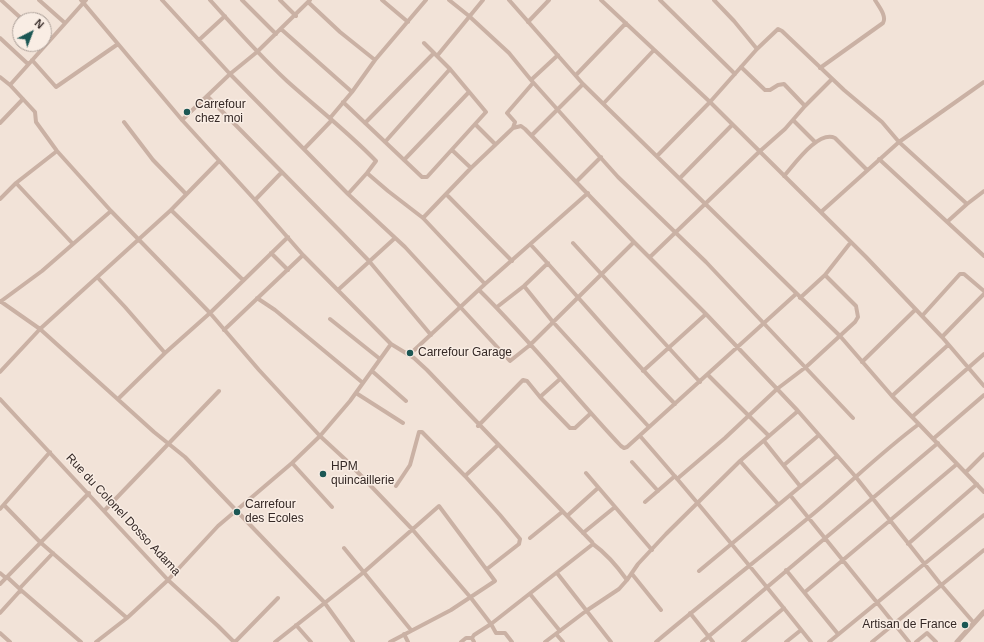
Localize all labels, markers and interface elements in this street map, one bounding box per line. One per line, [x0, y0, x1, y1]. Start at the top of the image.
north arrow [12, 12, 52, 52]
text: N [32, 17, 46, 31]
place label: Carrefour chez moi [195, 98, 246, 126]
marker: Carrefour chez moi [182, 107, 192, 117]
place label: Carrefour Garage [418, 346, 512, 360]
marker: Carrefour Garage [405, 348, 415, 358]
street label: Rue du Colonel Dosso Adama [63, 451, 183, 579]
place label: HPM quincaillerie [331, 460, 394, 488]
marker: HPM quincaillerie [318, 469, 328, 479]
place label: Carrefour des Ecoles [245, 498, 304, 526]
marker: Carrefour des Ecoles [232, 507, 242, 517]
place label: Artisan de France [862, 618, 957, 632]
marker: Artisan de France [960, 620, 970, 630]

